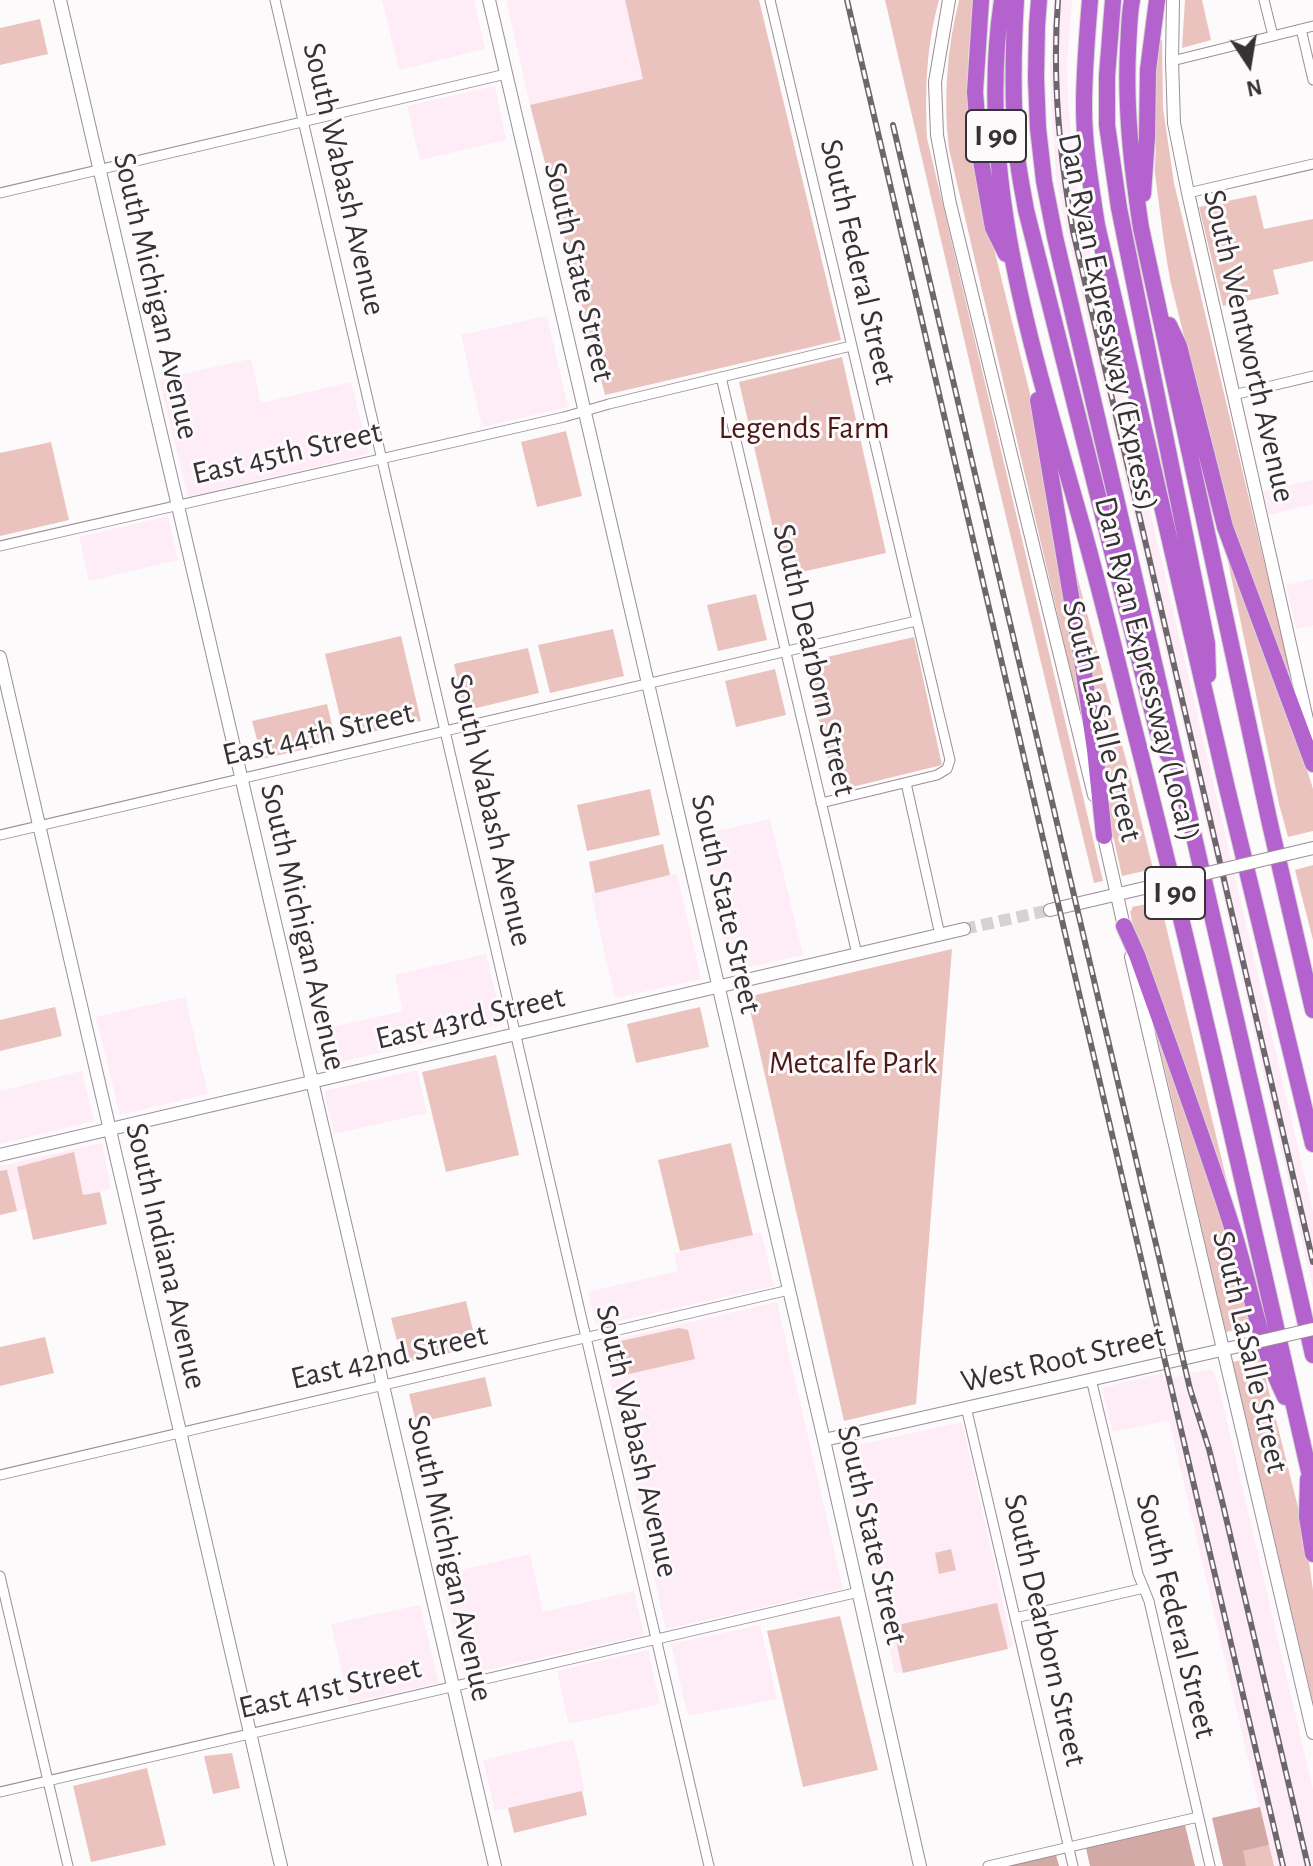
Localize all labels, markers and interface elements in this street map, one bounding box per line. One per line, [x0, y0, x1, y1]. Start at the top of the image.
north arrow [1209, 24, 1289, 104]
street label: South Wabash Avenue [294, 39, 394, 319]
text: N [1244, 75, 1264, 100]
road number: I 90 [966, 110, 1026, 162]
street label: Dan Ryan Expressway (Express) [1049, 130, 1167, 514]
street label: South Federal Street [811, 136, 905, 388]
street label: South Michigan Avenue [104, 149, 208, 443]
street label: South State Street [535, 159, 623, 385]
street label: South Wentworth Avenue [1194, 186, 1304, 506]
park label: Legends Farm [718, 409, 890, 447]
street label: East 45th Street [189, 413, 385, 493]
street label: Dan Ryan Expressway (Local) [1086, 493, 1208, 845]
street label: South Dearborn Street [764, 520, 864, 800]
street label: South LaSalle Street [1053, 596, 1151, 846]
street label: South Wabash Avenue [441, 670, 541, 950]
street label: East 44th Street [219, 693, 417, 775]
street label: South Michigan Avenue [251, 780, 355, 1074]
street label: South State Street [682, 791, 770, 1017]
road number: I 90 [1145, 867, 1205, 919]
street label: East 43rd Street [372, 978, 568, 1058]
park label: Metcalfe Park [769, 1044, 937, 1082]
street label: South Indiana Avenue [117, 1119, 215, 1393]
street label: South LaSalle Street [1203, 1227, 1297, 1477]
street label: South Wabash Avenue [587, 1301, 687, 1581]
street label: East 42nd Street [287, 1316, 491, 1398]
street label: West Root Street [957, 1317, 1169, 1401]
street label: South Michigan Avenue [398, 1411, 502, 1705]
street label: South State Street [828, 1422, 916, 1648]
street label: South Dearborn Street [995, 1490, 1095, 1770]
street label: South Federal Street [1127, 1490, 1225, 1742]
street label: East 41st Street [235, 1648, 425, 1728]

